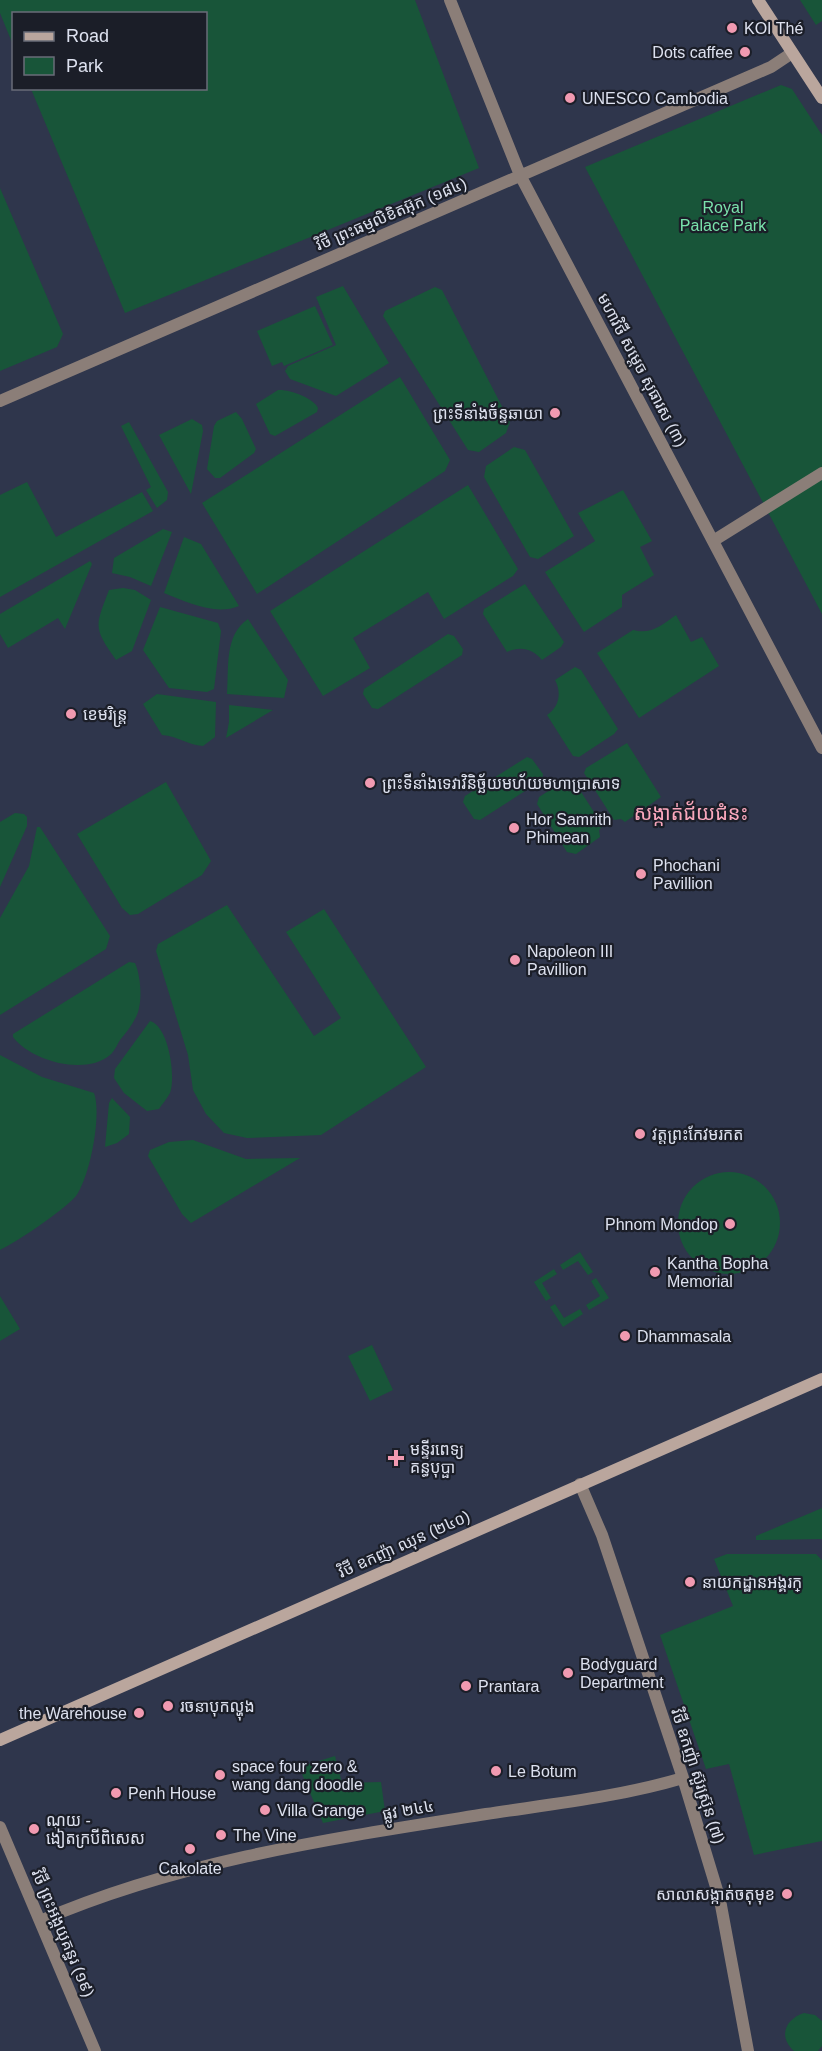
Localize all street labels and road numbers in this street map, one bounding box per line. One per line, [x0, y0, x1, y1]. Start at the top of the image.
street label: វិថី ព្រះធម្មលិខិតអ៊ុក (១៨៤) [311, 172, 470, 256]
street label: មហាវិថី សម្តេច សុធារស (៣) [592, 289, 692, 451]
street label: វិថី ឧកញ៉ា ឈុន (២៤០) [334, 1505, 473, 1583]
street label: វិថី ឧកញ៉ា ស៊ួរស៊្រុន (៧) [667, 1705, 730, 1846]
street label: ផ្លូវ ២៤៤ [381, 1797, 436, 1829]
street label: វិថី ព្រះអង្គយុគន្ធរ (១៩) [26, 1865, 100, 2000]

